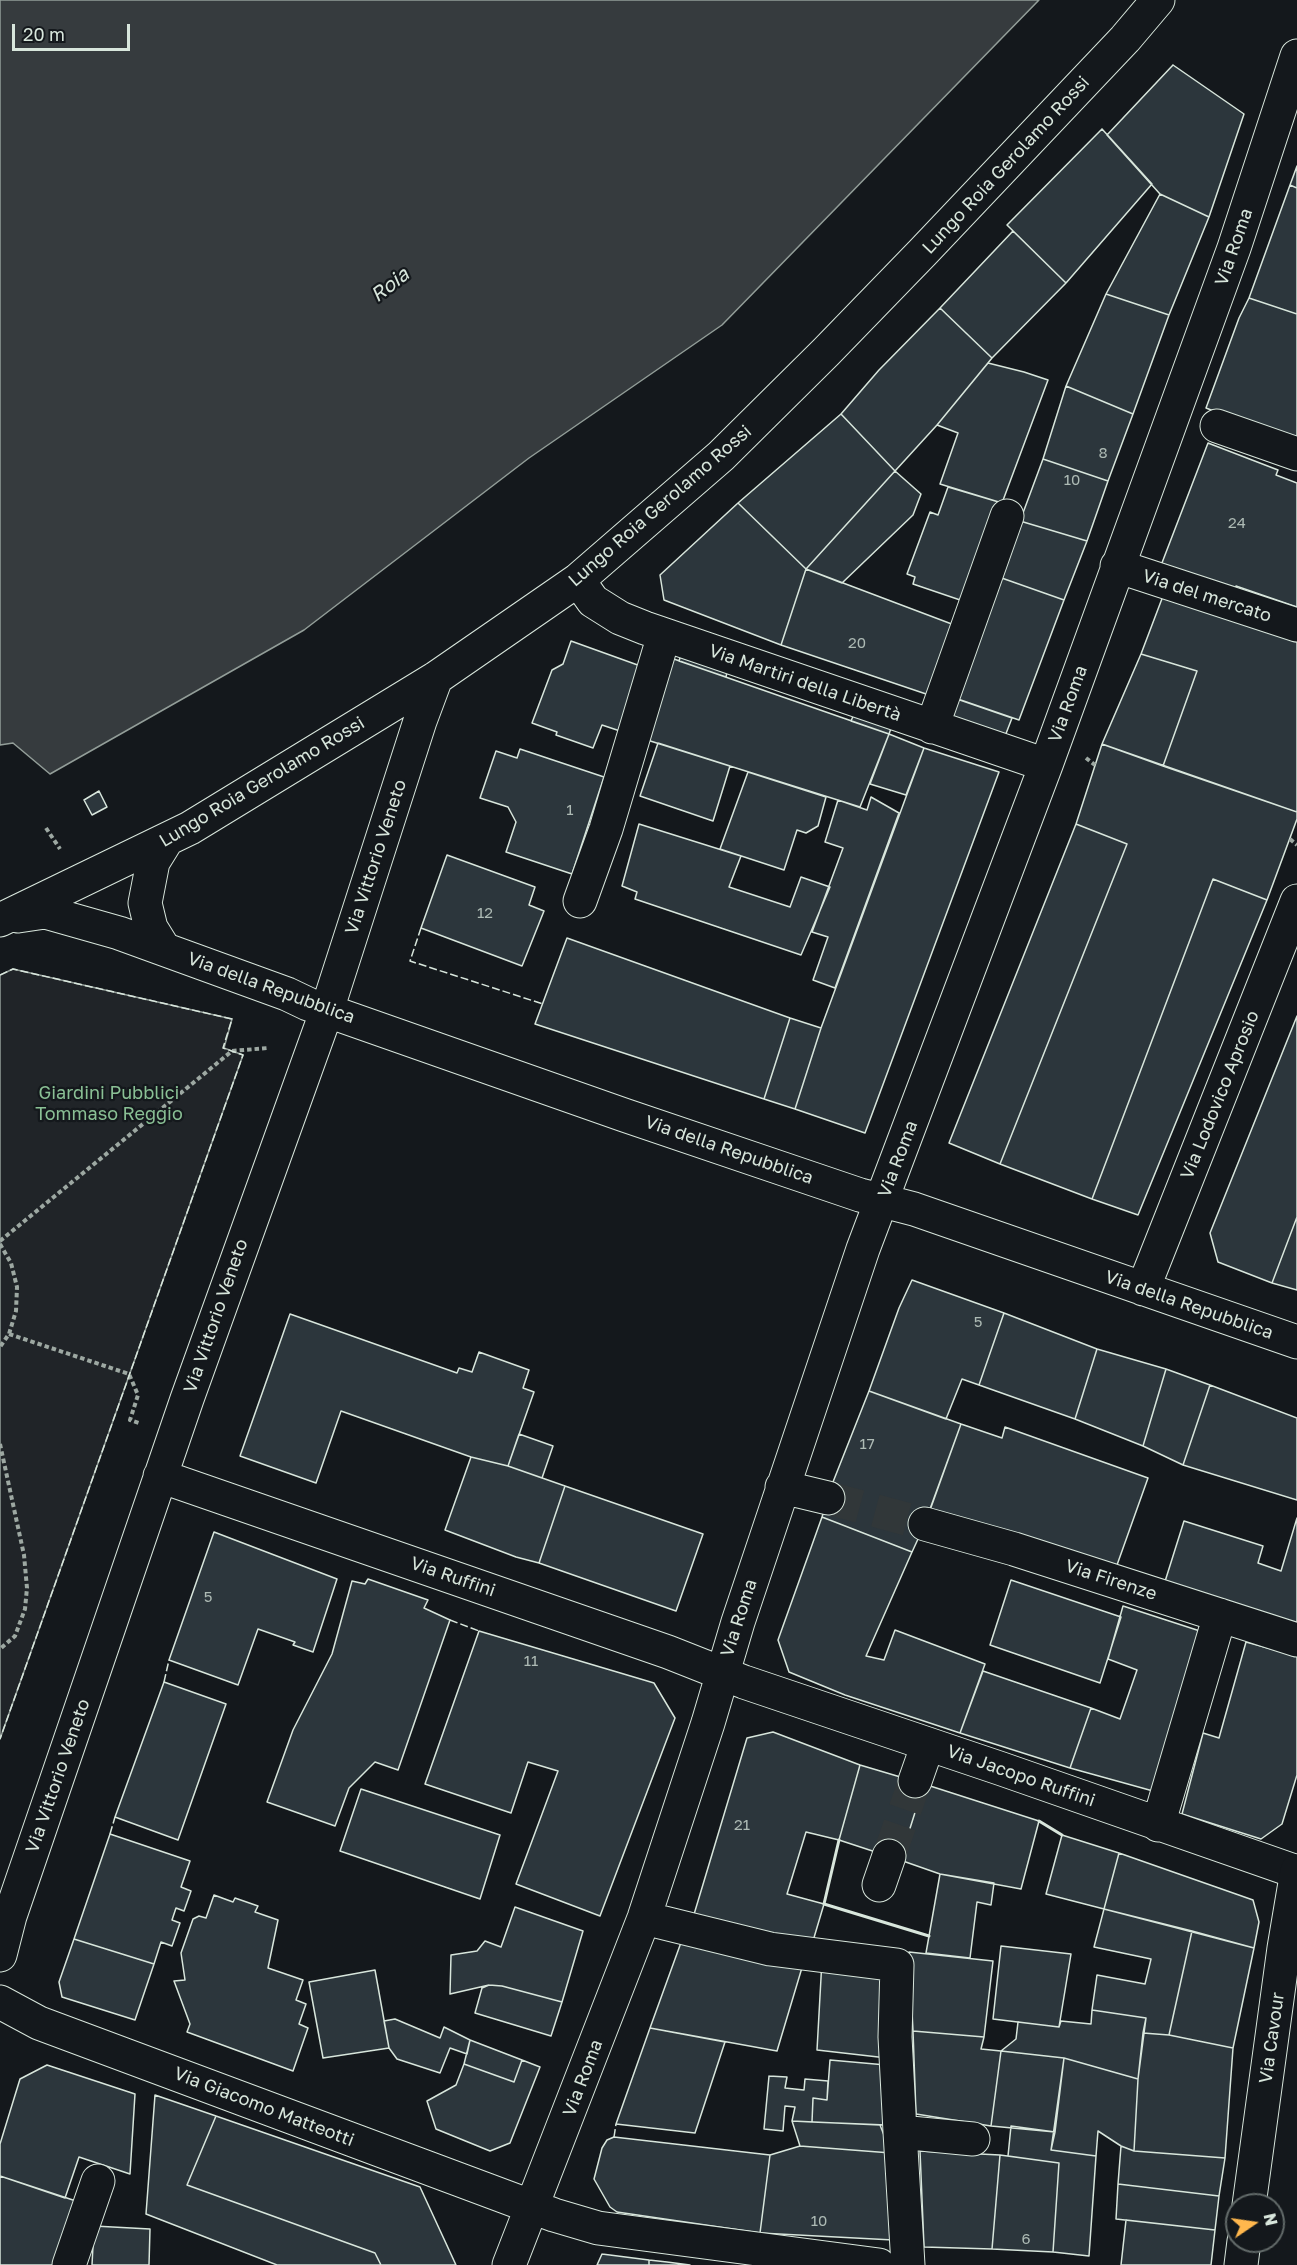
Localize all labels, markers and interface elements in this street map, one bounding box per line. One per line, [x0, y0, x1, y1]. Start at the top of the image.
scale bar [15, 12, 134, 50]
text: 20 m [23, 23, 65, 45]
street label: Lungo Roia Gerolamo Rossi [918, 72, 1094, 258]
street label: Via Roma [1211, 205, 1257, 289]
water label: Roia [366, 263, 414, 307]
street label: Lungo Roia Gerolamo Rossi [564, 421, 756, 591]
house number: 8 [1098, 444, 1108, 462]
house number: 10 [1064, 471, 1080, 489]
house number: 24 [1228, 514, 1246, 532]
street label: Via del mercato [1140, 565, 1274, 627]
house number: 20 [848, 634, 866, 652]
street label: Via Martiri della Libertà [706, 640, 904, 726]
street label: Via Roma [1044, 662, 1092, 746]
street label: Lungo Roia Gerolamo Rossi [156, 712, 368, 852]
street label: Via Vittorio Veneto [341, 777, 411, 937]
house number: 1 [566, 801, 574, 819]
house number: 12 [477, 904, 493, 922]
street label: Via della Repubblica [184, 948, 358, 1028]
street label: Via Lodovico Aprosio [1176, 1008, 1264, 1182]
park label: Giardini Pubblici Tommaso Reggio [35, 1082, 183, 1124]
street label: Via della Repubblica [642, 1111, 816, 1189]
street label: Via Roma [873, 1118, 923, 1200]
street label: Via Vittorio Veneto [179, 1236, 253, 1396]
street label: Via della Repubblica [1102, 1266, 1276, 1344]
house number: 5 [974, 1313, 982, 1331]
house number: 17 [859, 1435, 875, 1453]
street label: Via Ruffini [408, 1552, 498, 1602]
street label: Via Firenze [1062, 1555, 1160, 1605]
street label: Via Roma [716, 1576, 762, 1660]
house number: 5 [204, 1588, 212, 1606]
house number: 11 [524, 1652, 538, 1670]
street label: Via Vittorio Veneto [21, 1696, 95, 1856]
street label: Via Jacopo Ruffini [944, 1740, 1098, 1812]
house number: 21 [734, 1816, 750, 1834]
street label: Via Cavour [1255, 1991, 1289, 2085]
street label: Via Roma [558, 2037, 608, 2119]
street label: Via Giacomo Matteotti [171, 2063, 357, 2151]
north arrow [1225, 2193, 1285, 2253]
text: N [1259, 2211, 1282, 2228]
house number: 10 [811, 2212, 827, 2230]
house number: 6 [1021, 2230, 1031, 2248]

